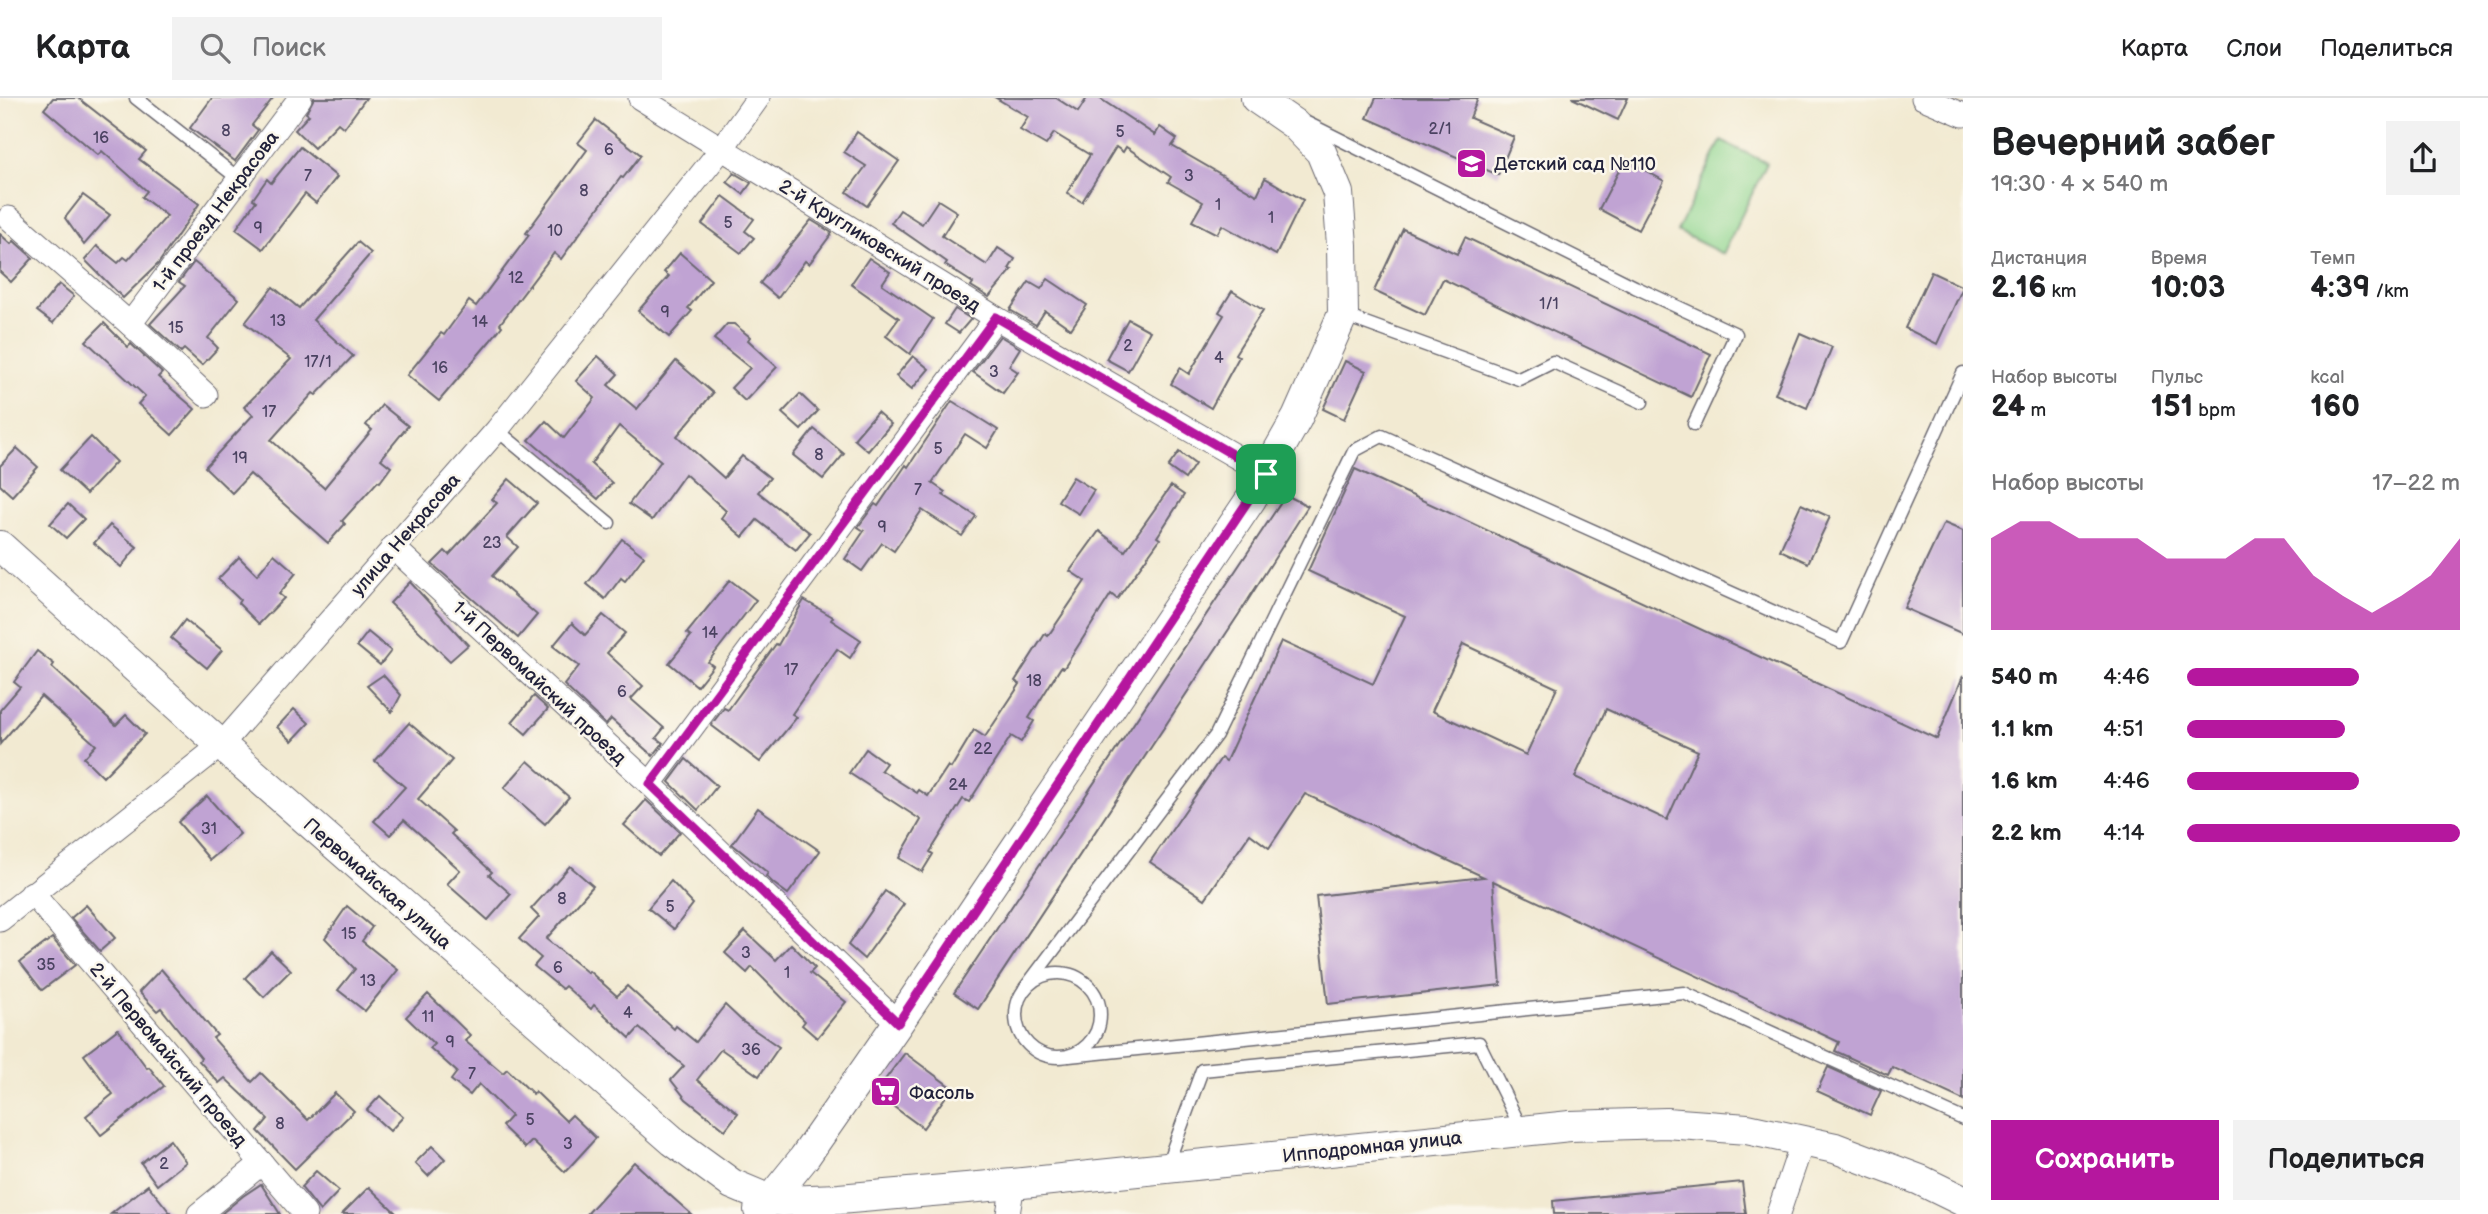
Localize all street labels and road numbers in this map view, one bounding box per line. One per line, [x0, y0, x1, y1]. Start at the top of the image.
street label: 1-й проезд Некрасова [148, 127, 284, 297]
street label: 2-й Кругликовский проезд [774, 175, 985, 318]
street label: улица Некрасова [347, 469, 466, 601]
street label: 1-й Первомайский проезд [447, 597, 631, 770]
street label: Первомайская улица [298, 814, 456, 955]
street label: 2-й Первомайский проезд [84, 958, 252, 1152]
street label: Ипподромная улица [1281, 1127, 1463, 1168]

